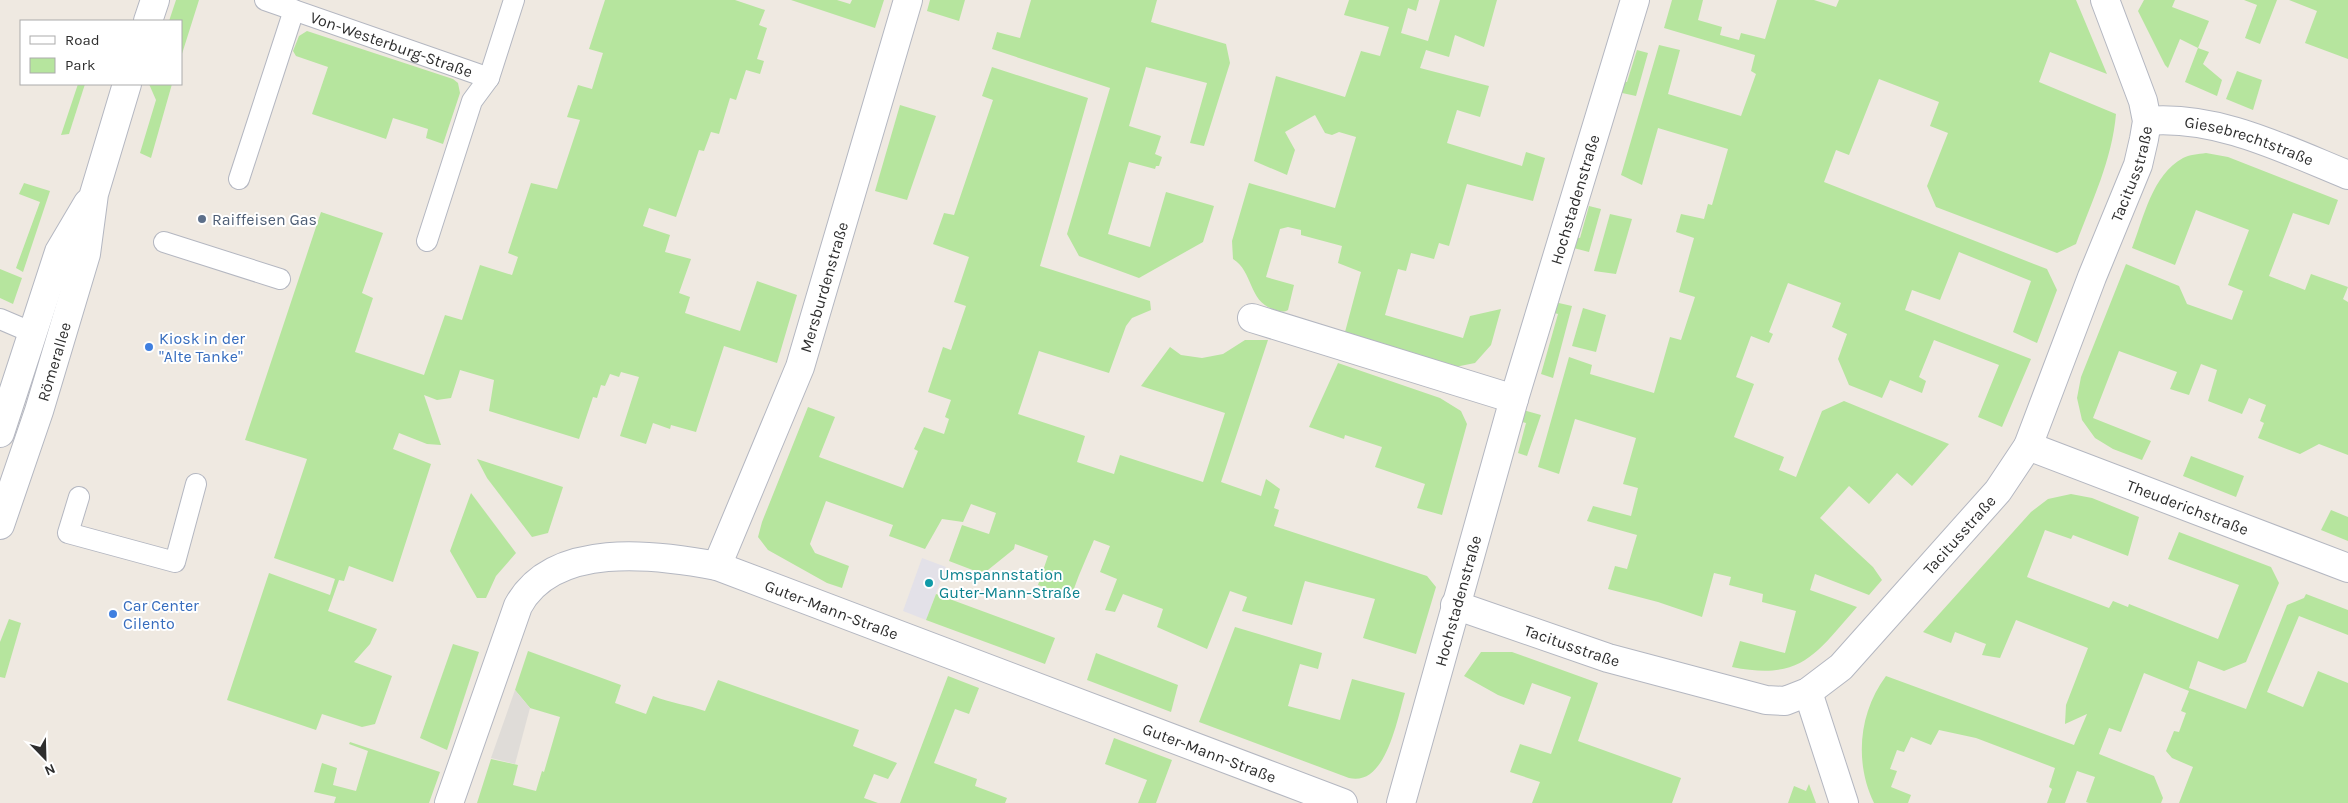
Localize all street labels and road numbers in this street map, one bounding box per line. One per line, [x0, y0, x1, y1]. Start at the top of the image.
street label: Von-Westerburg-Straße [308, 7, 475, 81]
street label: Giesebrechtstraße [2184, 112, 2317, 169]
street label: Tacitusstraße [2106, 125, 2155, 224]
street label: Hochstadenstraße [1546, 132, 1603, 267]
street label: Mersburdenstraße [795, 219, 852, 355]
street label: Römerallee [33, 320, 75, 404]
street label: Theuderichstraße [2124, 475, 2251, 539]
street label: Tacitusstraße [1919, 491, 1999, 578]
street label: Hochstadenstraße [1430, 533, 1485, 668]
street label: Guter-Mann-Straße [762, 576, 901, 643]
street label: Tacitusstraße [1522, 620, 1622, 670]
street label: Guter-Mann-Straße [1140, 719, 1279, 786]

